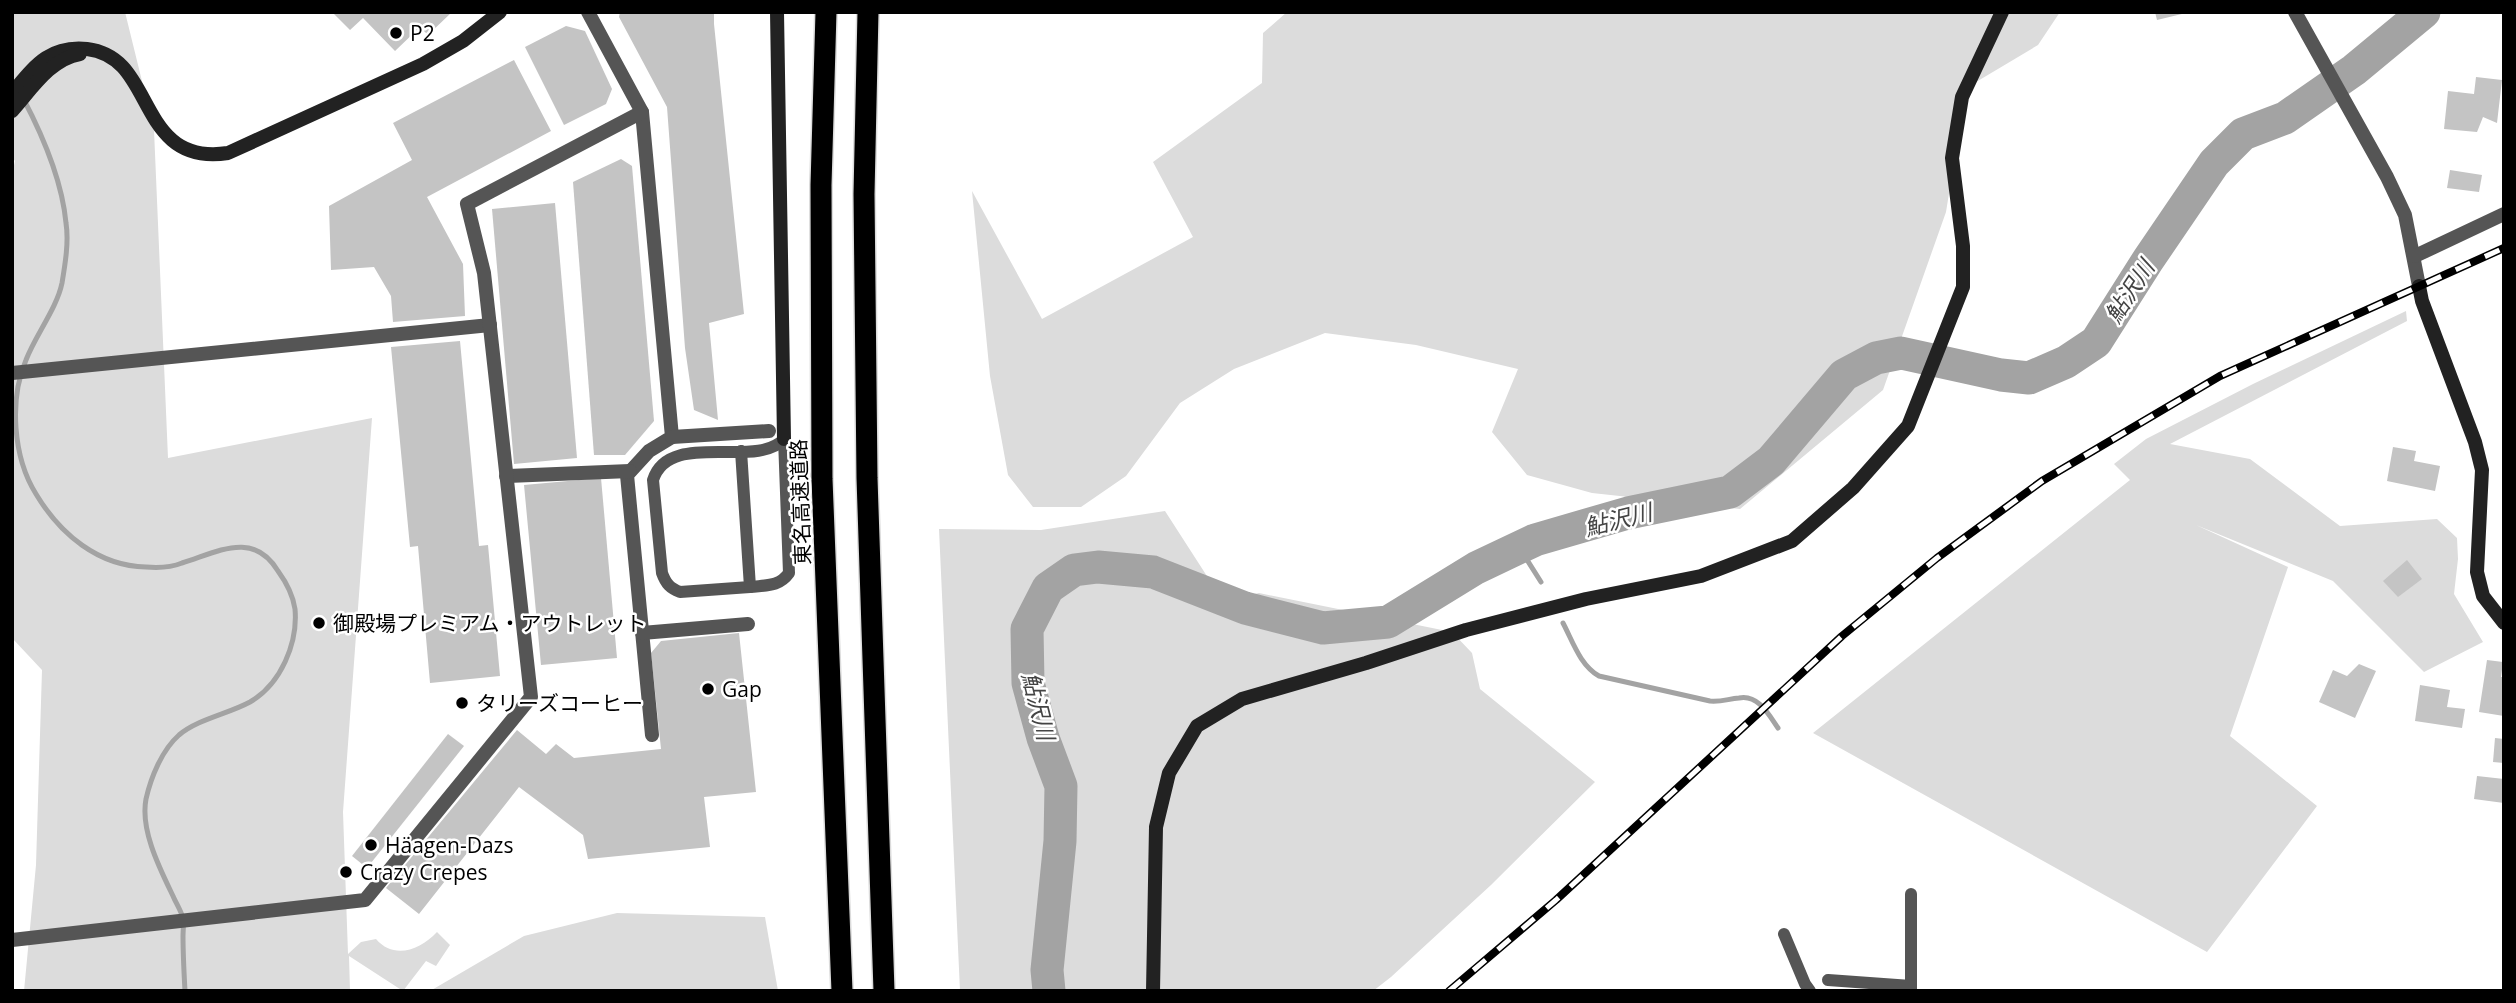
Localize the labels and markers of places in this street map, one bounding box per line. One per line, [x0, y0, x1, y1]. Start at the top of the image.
place label: P2 [410, 19, 435, 47]
marker: P2 [388, 25, 404, 41]
place label: 御殿場プレミアム・アウトレット [333, 609, 647, 637]
marker: 御殿場プレミアム・アウトレット [311, 615, 327, 631]
place label: Gap [722, 675, 762, 703]
marker: Gap [700, 681, 716, 697]
place label: タリーズコーヒー [476, 689, 643, 717]
marker: タリーズコーヒー [454, 695, 470, 711]
place label: Häagen-Dazs [385, 831, 513, 859]
marker: Häagen-Dazs [363, 837, 379, 853]
place label: Crazy Crepes [360, 858, 488, 886]
marker: Crazy Crepes [338, 864, 354, 880]

